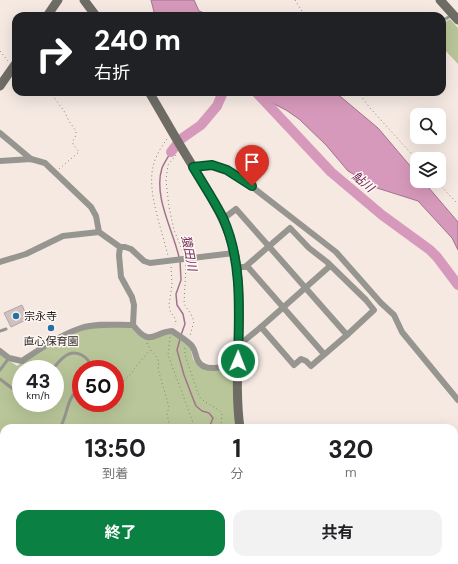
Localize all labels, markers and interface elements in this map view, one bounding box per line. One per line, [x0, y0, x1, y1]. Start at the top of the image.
text: 240 m [94, 22, 181, 59]
icon: right [28, 28, 80, 80]
text: 右折 [94, 61, 130, 85]
map controls [410, 108, 446, 188]
button: search [410, 108, 446, 144]
pin [235, 145, 269, 186]
icon: arrive [241, 151, 263, 173]
button: layers [410, 152, 446, 188]
water label: 鮎川 [349, 168, 379, 197]
water label: 猿田川 [178, 234, 201, 274]
place label: 宗永寺 [24, 309, 57, 323]
marker: 宗永寺 [11, 311, 21, 321]
marker: 直心保育園 [46, 323, 56, 333]
place label: 直心保育園 [24, 334, 79, 348]
position arrow [217, 340, 259, 382]
speed limit sign: 50 [72, 360, 124, 412]
text: 43 [25, 368, 51, 394]
text: km/h [26, 389, 50, 402]
text: 13:50 [85, 433, 146, 464]
text: 1 [233, 433, 241, 464]
text: 320 [328, 434, 373, 465]
text: m [345, 464, 357, 481]
text: 到着 [102, 465, 128, 482]
text: 分 [230, 465, 244, 482]
button: 終了 [16, 510, 225, 556]
button: 共有 [233, 510, 442, 556]

